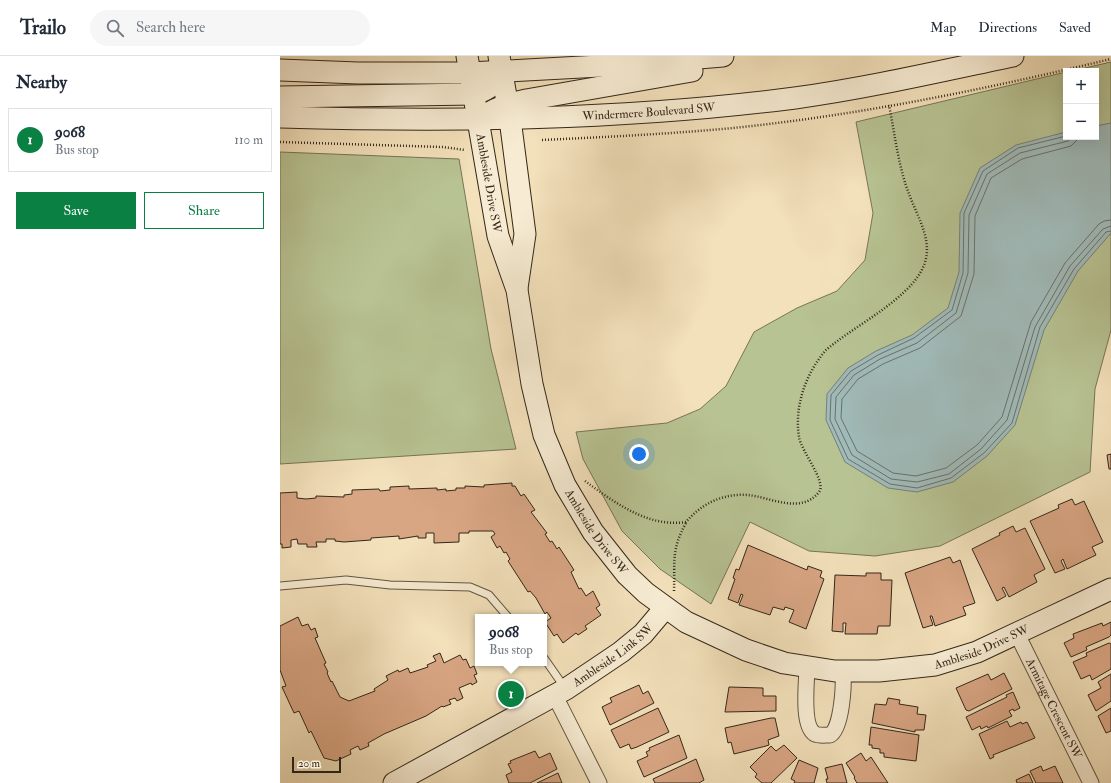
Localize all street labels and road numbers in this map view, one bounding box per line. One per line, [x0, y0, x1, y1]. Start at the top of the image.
street label: Windermere Boulevard SW [581, 100, 717, 124]
street label: Ambleside Drive SW [472, 131, 504, 235]
street label: Ambleside Drive SW [561, 486, 631, 578]
street label: Ambleside Link SW [569, 620, 657, 691]
street label: Ambleside Drive SW [932, 621, 1032, 673]
street label: Armitage Crescent SW [1022, 655, 1085, 762]

